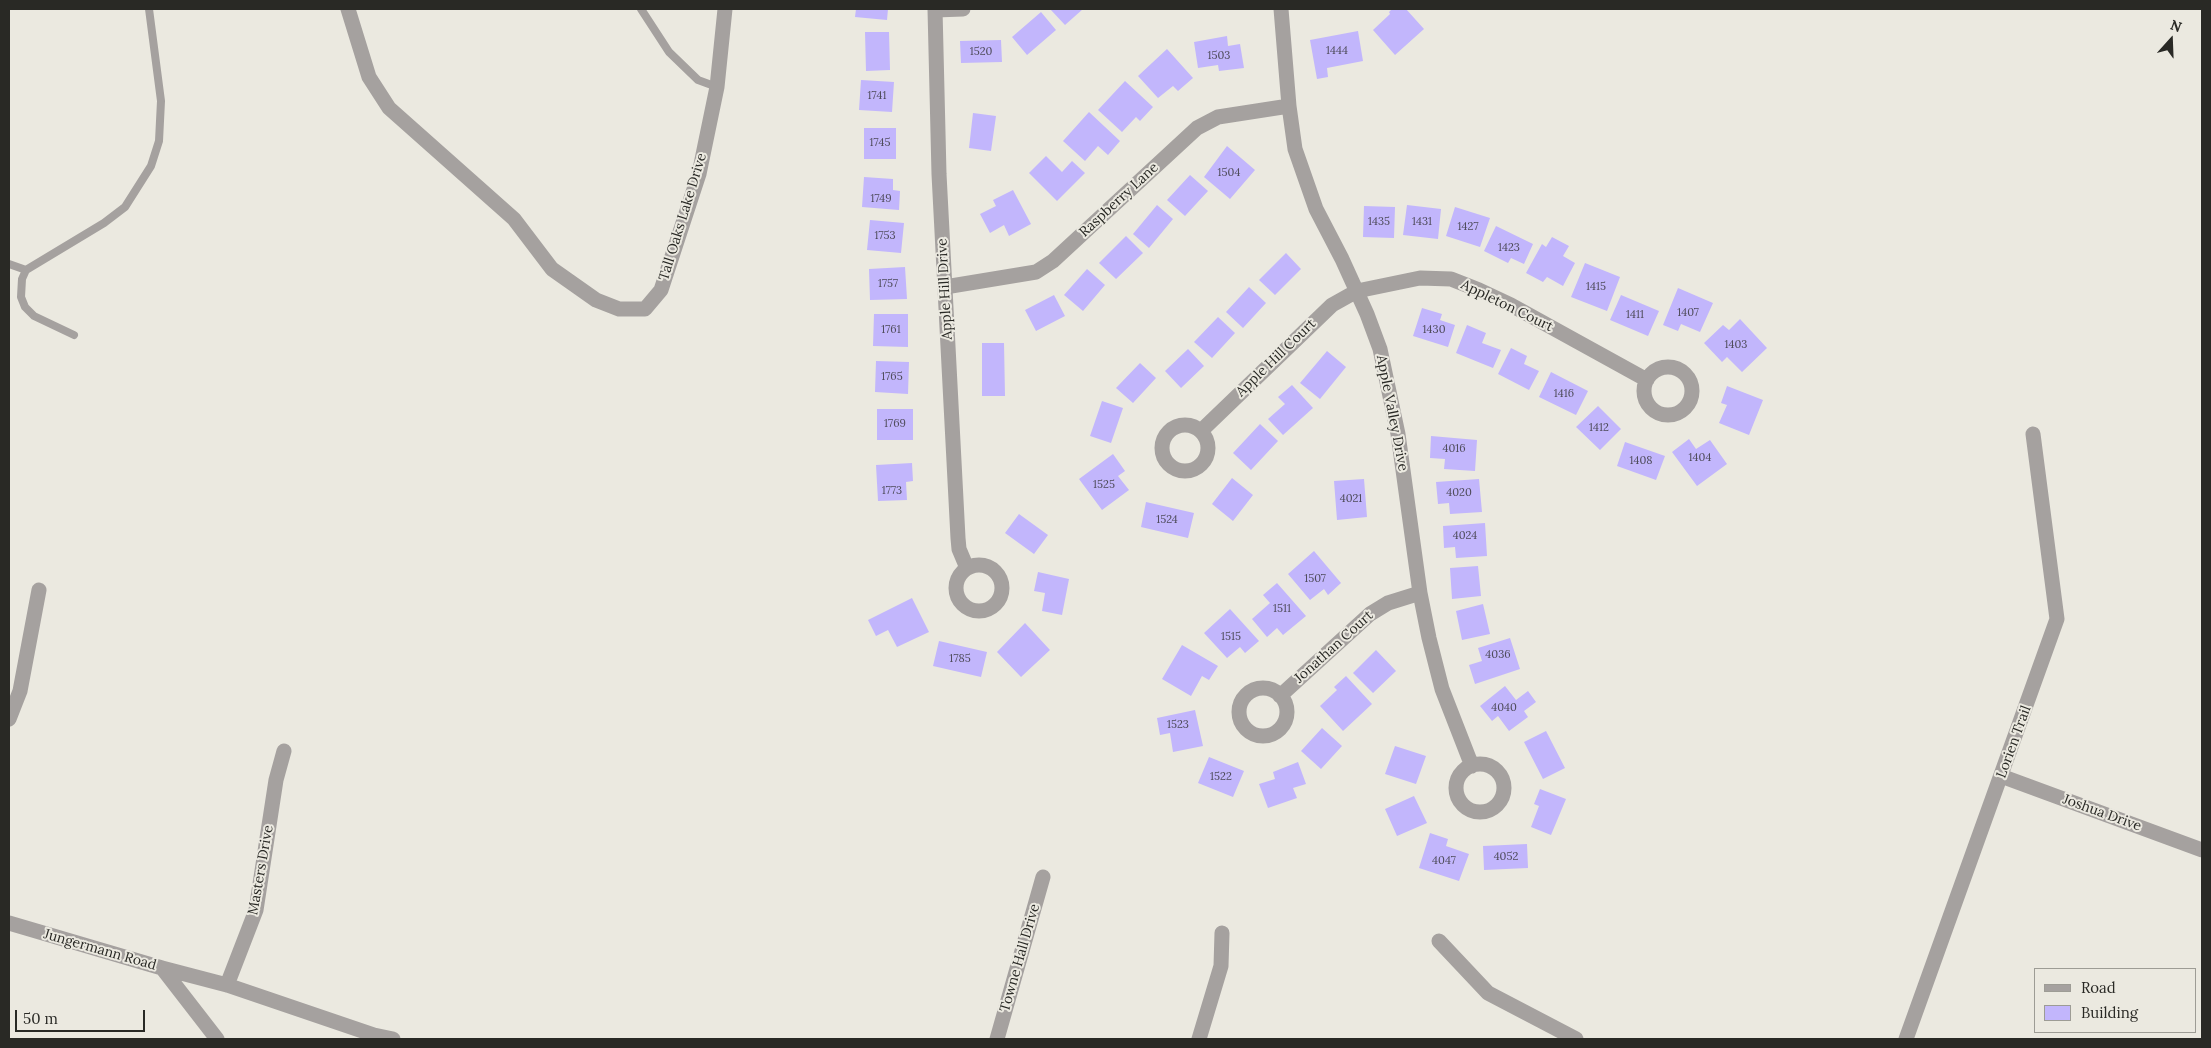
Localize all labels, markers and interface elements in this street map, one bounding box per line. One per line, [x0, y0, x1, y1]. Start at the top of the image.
north arrow [2146, 15, 2196, 65]
text: N [2168, 16, 2184, 36]
house number: 1444 [1326, 44, 1348, 58]
house number: 1520 [970, 45, 992, 59]
house number: 1503 [1208, 49, 1230, 63]
house number: 1741 [868, 89, 886, 103]
house number: 1745 [870, 136, 890, 150]
street label: Tall Oaks Lake Drive [656, 151, 710, 283]
street label: Raspberry Lane [1076, 159, 1162, 241]
house number: 1504 [1218, 166, 1240, 180]
house number: 1749 [870, 192, 892, 206]
house number: 1435 [1368, 215, 1390, 229]
house number: 1431 [1412, 215, 1432, 229]
house number: 1427 [1458, 220, 1478, 234]
house number: 1753 [874, 229, 896, 243]
street label: Apple Hill Drive [934, 238, 956, 340]
house number: 1423 [1498, 241, 1520, 255]
street label: Appleton Court [1458, 276, 1556, 336]
house number: 1757 [878, 277, 898, 291]
house number: 1415 [1586, 280, 1606, 294]
house number: 1407 [1677, 306, 1699, 320]
house number: 1411 [1626, 308, 1644, 322]
street label: Apple Hill Court [1233, 316, 1319, 400]
house number: 1761 [881, 323, 901, 337]
house number: 1430 [1423, 323, 1445, 337]
house number: 1403 [1725, 338, 1747, 352]
street label: Apple Valley Drive [1373, 354, 1411, 472]
house number: 1765 [881, 370, 903, 384]
house number: 1416 [1554, 387, 1574, 401]
house number: 1769 [884, 417, 906, 431]
house number: 1412 [1589, 421, 1609, 435]
house number: 4016 [1442, 442, 1466, 456]
house number: 1404 [1689, 451, 1711, 465]
house number: 1408 [1630, 454, 1652, 468]
house number: 1525 [1093, 478, 1115, 492]
house number: 1773 [882, 484, 902, 498]
house number: 4020 [1446, 486, 1472, 500]
house number: 4021 [1340, 492, 1362, 506]
house number: 1524 [1156, 513, 1178, 527]
house number: 4024 [1453, 529, 1477, 543]
house number: 1507 [1304, 572, 1326, 586]
house number: 1511 [1273, 602, 1291, 616]
street label: Jonathan Court [1291, 607, 1377, 687]
house number: 1515 [1221, 630, 1241, 644]
house number: 4036 [1485, 648, 1511, 662]
house number: 1785 [949, 652, 971, 666]
house number: 4040 [1491, 701, 1517, 715]
street label: Lorien Trail [1993, 704, 2035, 780]
house number: 1523 [1167, 718, 1189, 732]
house number: 1522 [1210, 770, 1232, 784]
street label: Joshua Drive [2060, 791, 2144, 835]
street label: Masters Drive [245, 824, 277, 916]
house number: 4052 [1494, 850, 1518, 864]
house number: 4047 [1432, 854, 1456, 868]
street label: Towne Hall Drive [997, 902, 1043, 1014]
street label: Jungermann Road [42, 926, 158, 974]
legend [2034, 968, 2196, 1033]
text: Road [2081, 978, 2116, 997]
scale bar [18, 1000, 148, 1032]
text: Building [2081, 1003, 2138, 1022]
text: 50 m [23, 1009, 58, 1028]

